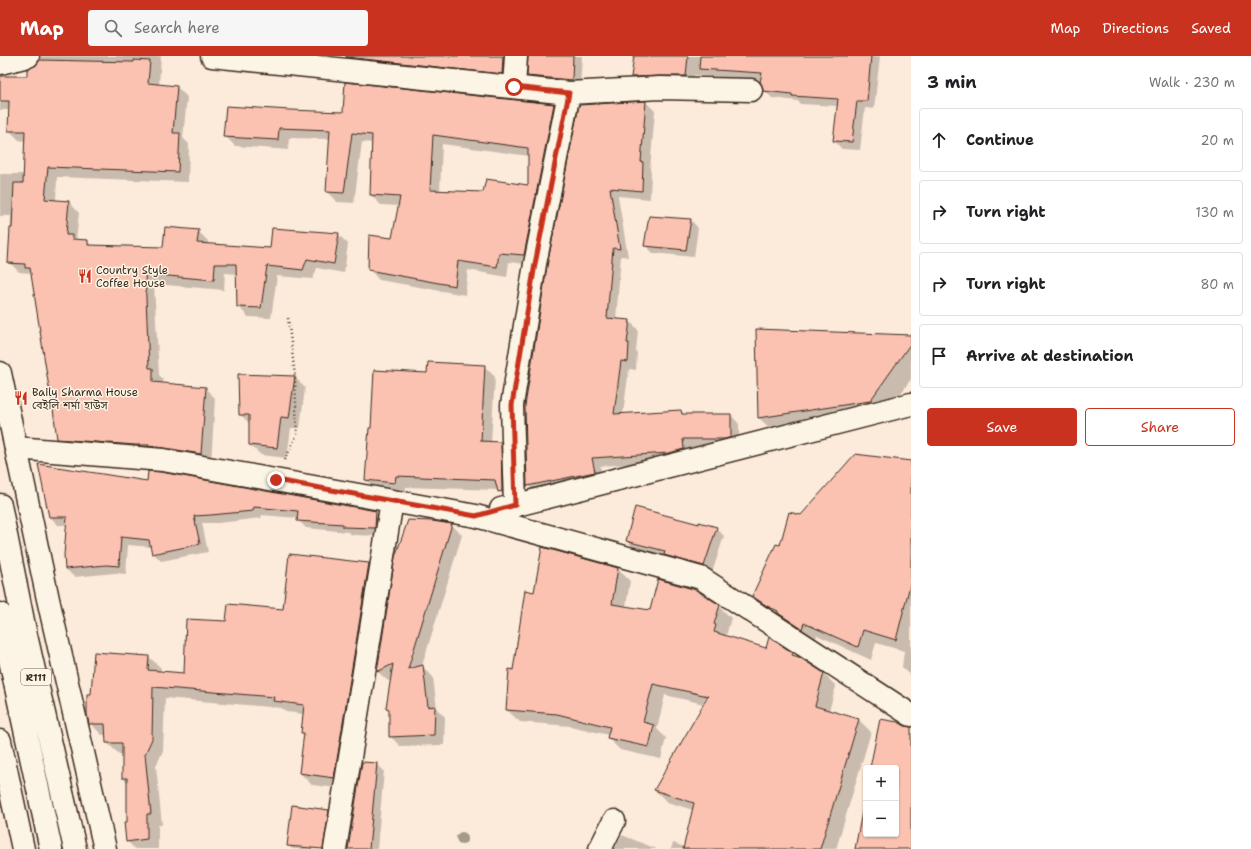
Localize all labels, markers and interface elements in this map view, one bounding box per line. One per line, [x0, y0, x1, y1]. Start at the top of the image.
search box [88, 10, 368, 46]
text: Map [20, 16, 64, 41]
icon: search [102, 17, 124, 39]
text: Search here [134, 18, 220, 38]
text: Map [1051, 19, 1081, 37]
text: Directions [1103, 19, 1169, 37]
text: Saved [1191, 19, 1231, 37]
text: 3 min [927, 71, 977, 93]
text: Walk · 230 m [1149, 74, 1235, 91]
route start [505, 78, 523, 96]
icon: ahead [928, 129, 950, 151]
text: Continue [966, 130, 1034, 150]
text: 20 m [1201, 132, 1234, 149]
icon: right [928, 201, 950, 223]
text: Turn right [966, 202, 1046, 222]
text: 130 m [1196, 204, 1234, 221]
place label: Country Style Coffee House [96, 263, 168, 291]
restaurant icon: Country Style Coffee House [77, 268, 93, 284]
icon: right [928, 273, 950, 295]
text: Turn right [966, 274, 1046, 294]
text: 80 m [1200, 276, 1234, 293]
icon: arrive [928, 345, 950, 367]
text: Arrive at destination [966, 346, 1134, 366]
place label: Baily Sharma House বেইলি শর্মা হাউস [32, 385, 138, 413]
restaurant icon: Baily Sharma House বেইলি শর্মা হাউস [13, 390, 29, 406]
button: Save [927, 408, 1077, 446]
button: Share [1085, 408, 1235, 446]
route end [267, 471, 285, 489]
road number: R111 [21, 669, 51, 685]
map controls [863, 765, 899, 837]
button: + [863, 765, 899, 801]
button: − [863, 801, 899, 837]

